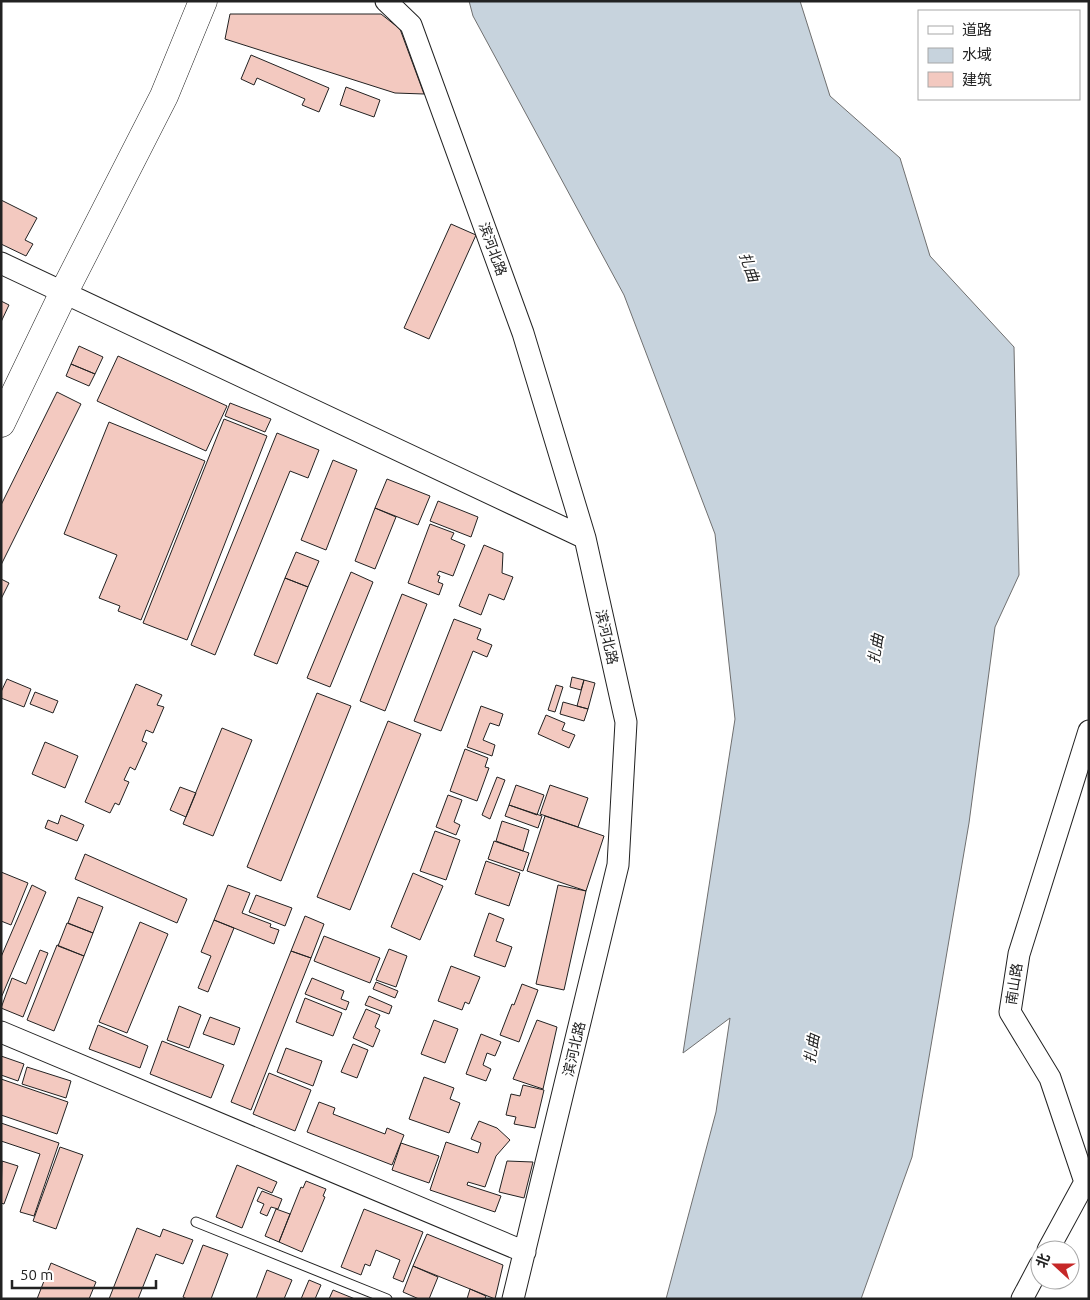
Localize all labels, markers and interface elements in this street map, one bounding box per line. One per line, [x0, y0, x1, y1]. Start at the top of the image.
legend [918, 10, 1080, 100]
text: 道路 [962, 21, 992, 38]
text: 水域 [962, 46, 992, 63]
text: 建筑 [962, 71, 992, 88]
street label: 滨河北路 [476, 220, 510, 278]
water label: 扎曲 [736, 250, 763, 285]
street label: 滨河北路 [593, 608, 621, 666]
water label: 扎曲 [865, 632, 886, 665]
street label: 南山路 [1003, 962, 1025, 1006]
street label: 滨河北路 [560, 1020, 588, 1078]
water label: 扎曲 [801, 1032, 822, 1065]
north arrow [1030, 1240, 1080, 1290]
text: 北 [1033, 1251, 1053, 1270]
scale bar [12, 1258, 156, 1290]
text: 50 m [20, 1266, 53, 1283]

